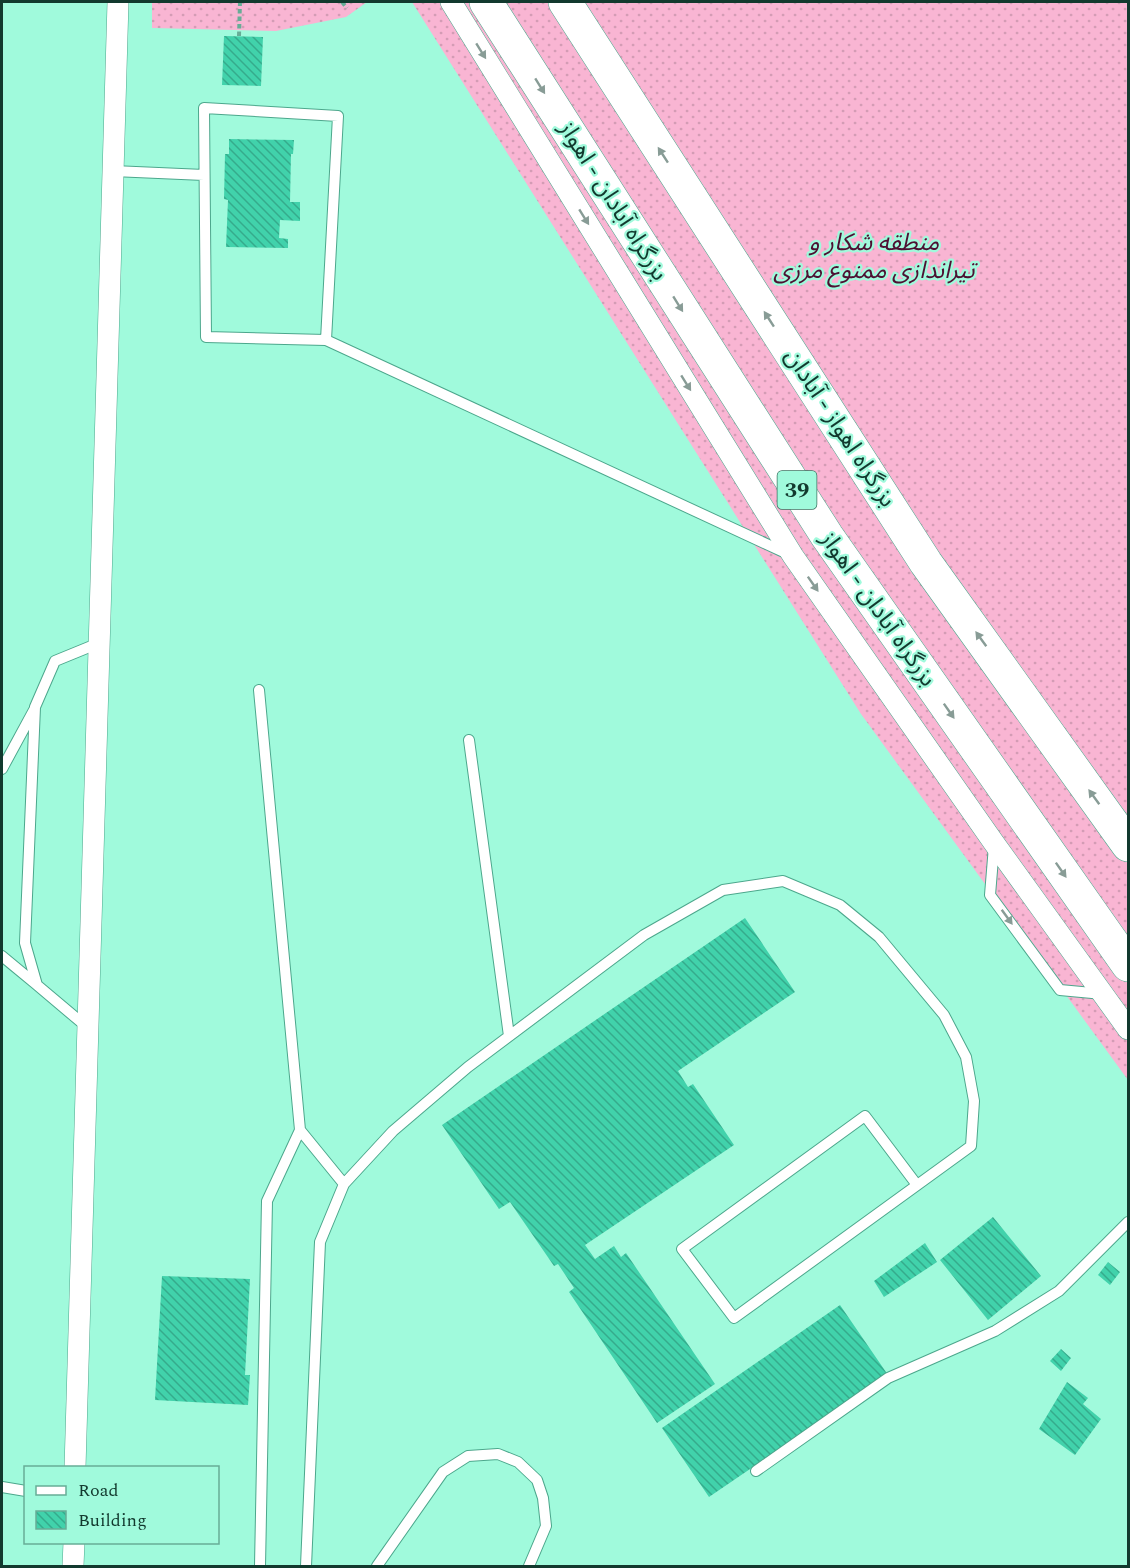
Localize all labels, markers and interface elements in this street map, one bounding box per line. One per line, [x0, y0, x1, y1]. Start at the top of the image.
one-way arrow [476, 43, 487, 59]
one-way arrow [534, 78, 545, 94]
street label: بزرگراه آبادان - اهواز [549, 113, 677, 288]
one-way arrow [658, 146, 669, 163]
one-way arrow [578, 209, 589, 225]
park label: منطقه شکار و تیراندازی ممنوع مرزی [773, 225, 979, 289]
one-way arrow [673, 296, 684, 312]
one-way arrow [763, 311, 775, 327]
street label: بزرگراه اهواز - آبادان [775, 341, 905, 515]
one-way arrow [681, 375, 692, 391]
road number: 39 [778, 471, 816, 509]
street label: بزرگراه آبادان - اهواز [810, 523, 945, 694]
one-way arrow [807, 575, 819, 591]
one-way arrow [975, 631, 987, 647]
one-way arrow [943, 702, 955, 718]
one-way arrow [1089, 790, 1101, 805]
one-way arrow [1055, 862, 1067, 878]
one-way arrow [1000, 910, 1012, 925]
legend [24, 1466, 219, 1544]
text: Road [78, 1477, 119, 1504]
text: Building [78, 1507, 147, 1534]

